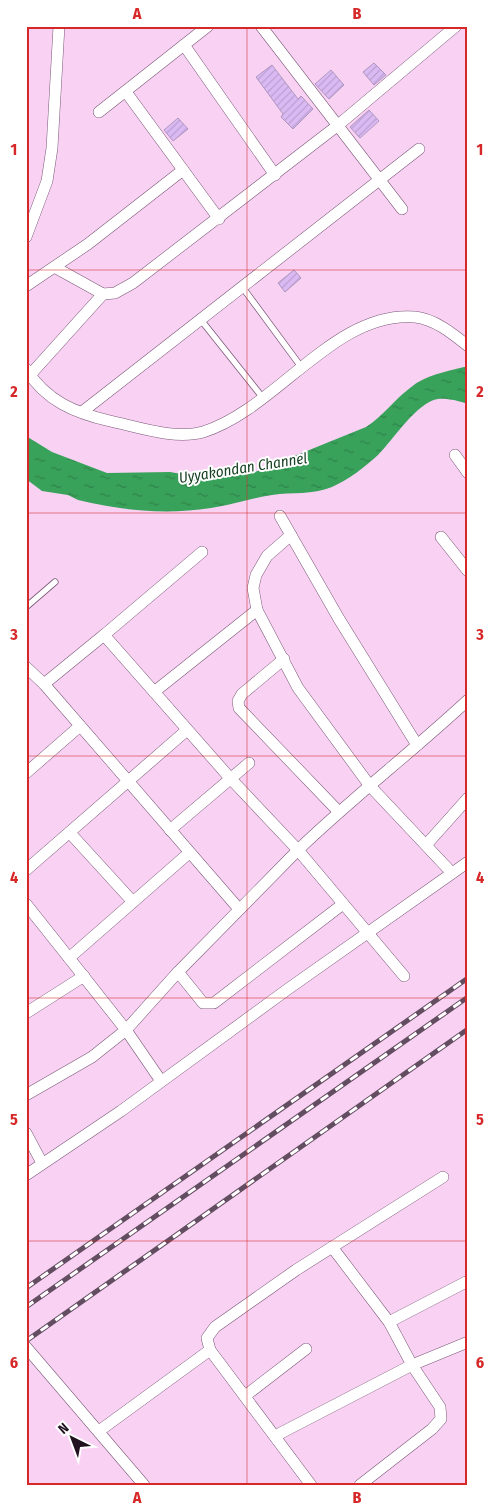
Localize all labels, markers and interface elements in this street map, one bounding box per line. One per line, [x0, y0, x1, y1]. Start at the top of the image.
text: A [132, 4, 142, 23]
text: B [353, 4, 362, 23]
text: 1 [11, 140, 17, 159]
text: 1 [477, 140, 483, 159]
text: 2 [9, 382, 18, 401]
text: 2 [475, 382, 484, 401]
water label: Uyyakondan Channel [178, 449, 309, 487]
text: 3 [9, 625, 18, 644]
text: 3 [475, 625, 484, 644]
text: 4 [10, 868, 18, 887]
text: 4 [476, 868, 484, 887]
text: 5 [10, 1110, 18, 1129]
text: 5 [476, 1110, 484, 1129]
text: 6 [10, 1353, 18, 1372]
text: 6 [476, 1353, 484, 1372]
north arrow [48, 1414, 98, 1464]
text: N [55, 1420, 72, 1438]
text: A [132, 1488, 142, 1507]
text: B [353, 1488, 362, 1507]

